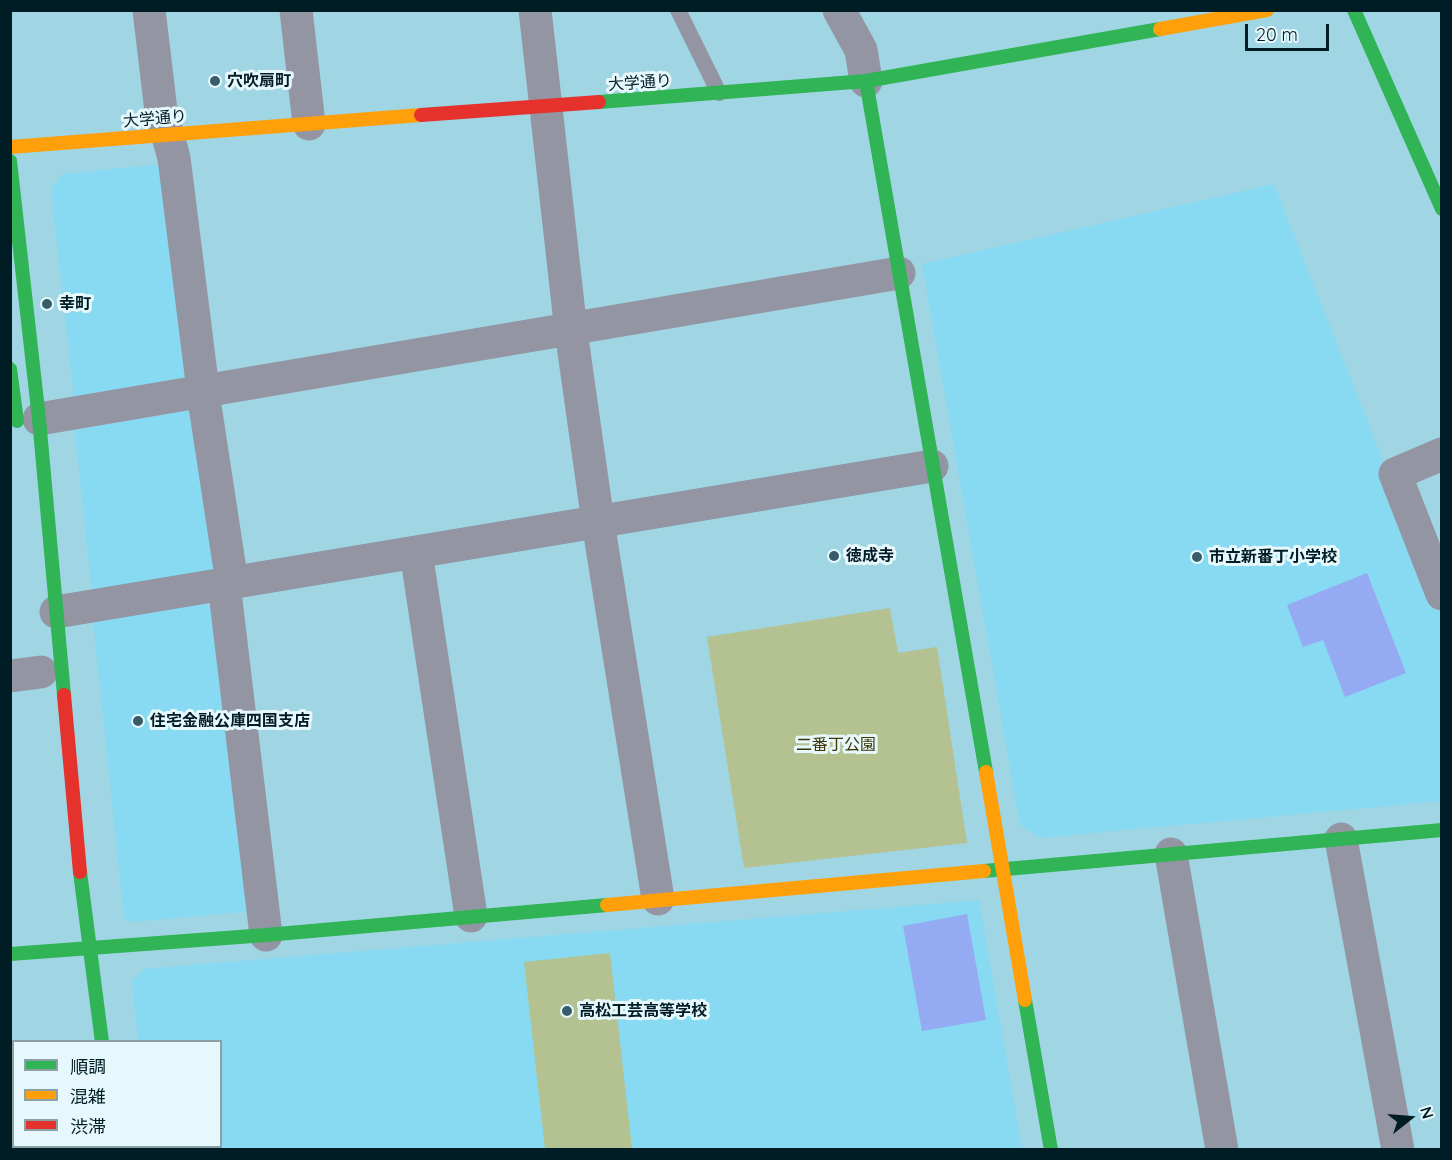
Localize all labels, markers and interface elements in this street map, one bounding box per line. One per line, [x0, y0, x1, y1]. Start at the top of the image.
scale bar [1248, 12, 1332, 50]
text: 20 m [1256, 23, 1298, 46]
place label: 穴吹扇町 [227, 71, 291, 91]
street label: 大学通り [607, 71, 673, 95]
marker: 穴吹扇町 [208, 74, 222, 88]
street label: 大学通り [122, 107, 188, 131]
place label: 幸町 [59, 294, 91, 314]
marker: 幸町 [40, 297, 54, 311]
place label: 徳成寺 [846, 546, 894, 566]
place label: 市立新番丁小学校 [1209, 547, 1337, 567]
marker: 徳成寺 [827, 549, 841, 563]
marker: 市立新番丁小学校 [1190, 550, 1204, 564]
place label: 住宅金融公庫四国支店 [150, 711, 310, 731]
marker: 住宅金融公庫四国支店 [131, 714, 145, 728]
park label: 二番丁公園 [796, 735, 876, 755]
place label: 高松工芸高等学校 [579, 1001, 707, 1021]
marker: 高松工芸高等学校 [560, 1004, 574, 1018]
legend [12, 1040, 222, 1148]
text: 順調 [70, 1055, 106, 1078]
text: 混雑 [70, 1085, 106, 1108]
north arrow [1380, 1088, 1440, 1148]
text: N [1416, 1104, 1438, 1121]
text: 渋滞 [70, 1115, 106, 1138]

